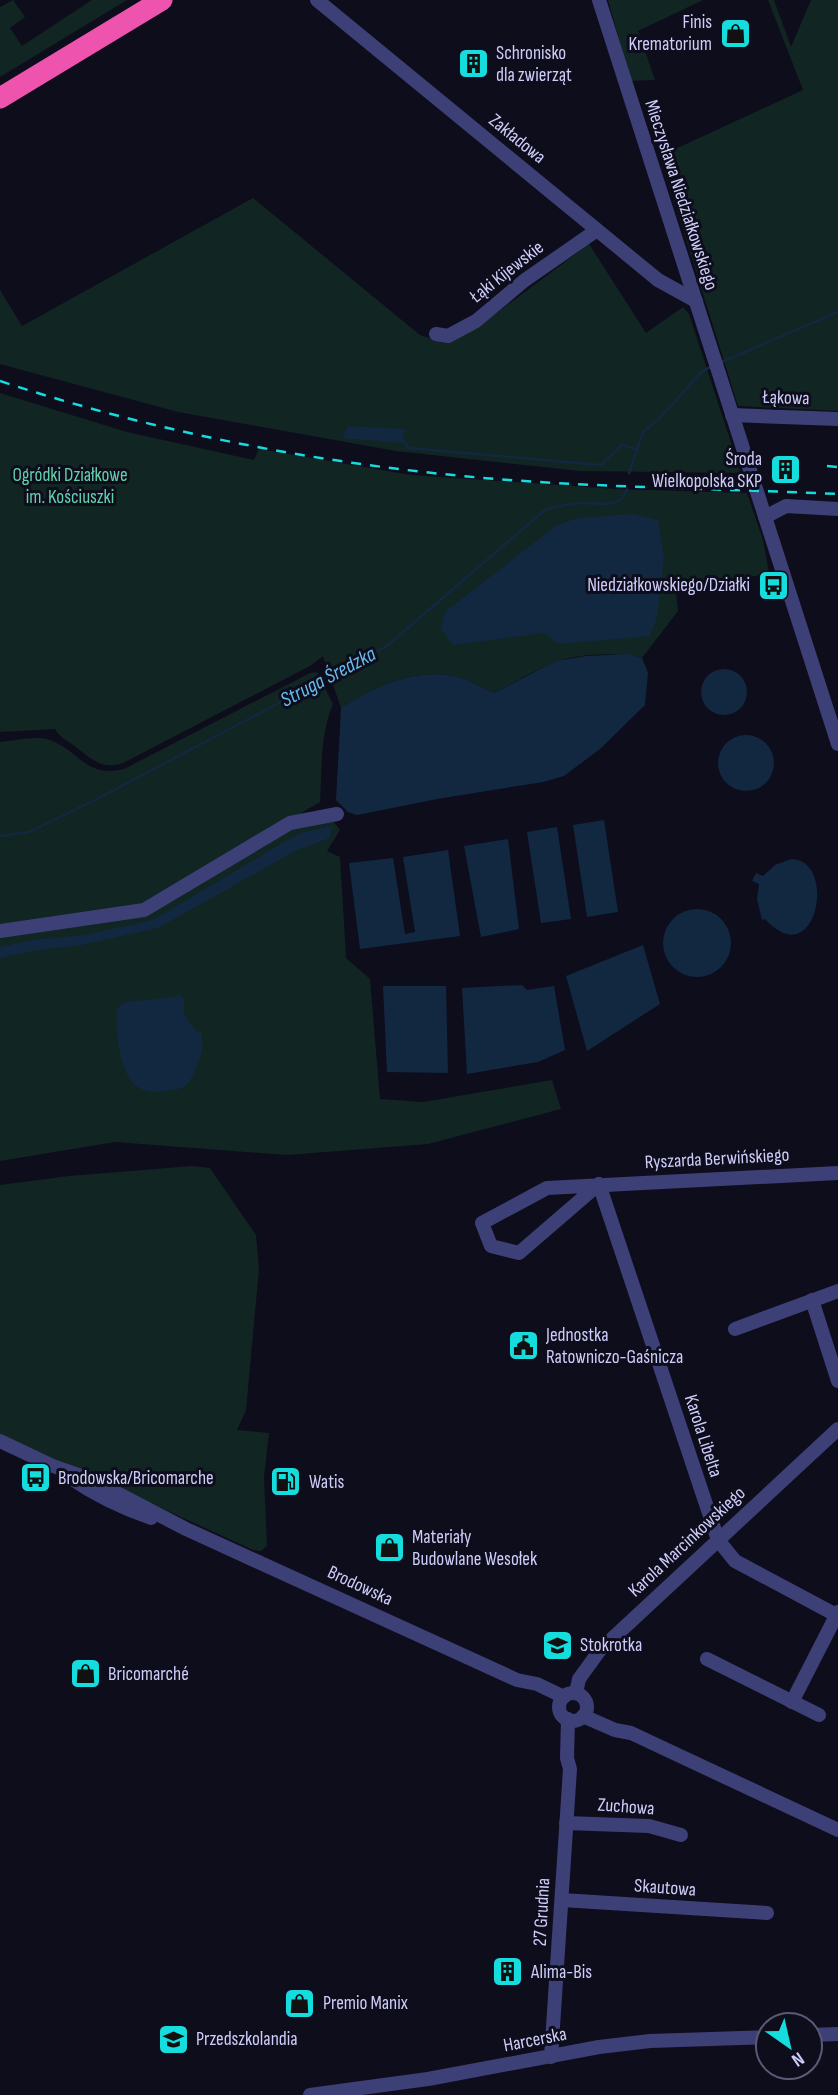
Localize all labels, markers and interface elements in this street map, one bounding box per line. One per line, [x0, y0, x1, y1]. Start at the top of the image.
place label: Finis Krematorium [629, 11, 712, 56]
shop icon: Finis Krematorium [718, 16, 752, 50]
place label: Schronisko dla zwierząt [496, 42, 572, 87]
building icon: Schronisko dla zwierząt [456, 47, 490, 81]
street label: Mieczysława Niedziałkowskiego [639, 97, 723, 293]
street label: Zakładowa [484, 109, 550, 169]
street label: Łąki Kijewskie [465, 236, 548, 309]
street label: Łąkowa [761, 386, 810, 410]
place label: Środa Wielkopolska SKP [652, 448, 762, 493]
building icon: Środa Wielkopolska SKP [768, 453, 802, 487]
park label: Ogródki Działkowe im. Kościuszki [12, 464, 128, 509]
bus stop icon: Niedziałkowskiego/Działki [756, 568, 790, 602]
place label: Niedziałkowskiego/Działki [587, 574, 750, 597]
water label: Struga Średzka [276, 641, 380, 713]
street label: Ryszarda Berwińskiego [644, 1144, 790, 1174]
place label: Jednostka Ratowniczo-Gaśnicza [545, 1324, 683, 1369]
public building icon: Jednostka Ratowniczo-Gaśnicza [506, 1329, 540, 1363]
street label: Karola Libelta [679, 1392, 727, 1480]
bus stop icon: Brodowska/Bricomarche [18, 1461, 52, 1495]
fuel station icon: Watis [269, 1465, 303, 1499]
place label: Brodowska/Bricomarche [58, 1467, 214, 1490]
place label: Watis [309, 1471, 345, 1494]
street label: Karola Marcinkowskiego [624, 1482, 750, 1602]
place label: Materiały Budowlane Wesołek [412, 1526, 538, 1571]
shop icon: Materiały Budowlane Wesołek [372, 1531, 406, 1565]
street label: Brodowska [324, 1561, 396, 1611]
school or university icon: Stokrotka [540, 1628, 574, 1662]
place label: Stokrotka [580, 1634, 642, 1657]
shop icon: Bricomarché [68, 1657, 102, 1691]
place label: Bricomarché [108, 1663, 189, 1686]
street label: Zuchowa [597, 1794, 655, 1820]
street label: Skautowa [633, 1874, 697, 1902]
street label: 27 Grudnia [529, 1877, 555, 1947]
building icon: Alima-Bis [491, 1955, 525, 1989]
place label: Alima-Bis [530, 1961, 592, 1984]
shop icon: Premio Manix [283, 1986, 317, 2020]
place label: Premio Manix [323, 1992, 408, 2015]
north arrow [754, 2011, 824, 2081]
school or university icon: Przedszkolandia [156, 2022, 190, 2056]
street label: Harcerska [501, 2023, 569, 2057]
place label: Przedszkolandia [196, 2028, 298, 2051]
text: N [787, 2046, 808, 2071]

